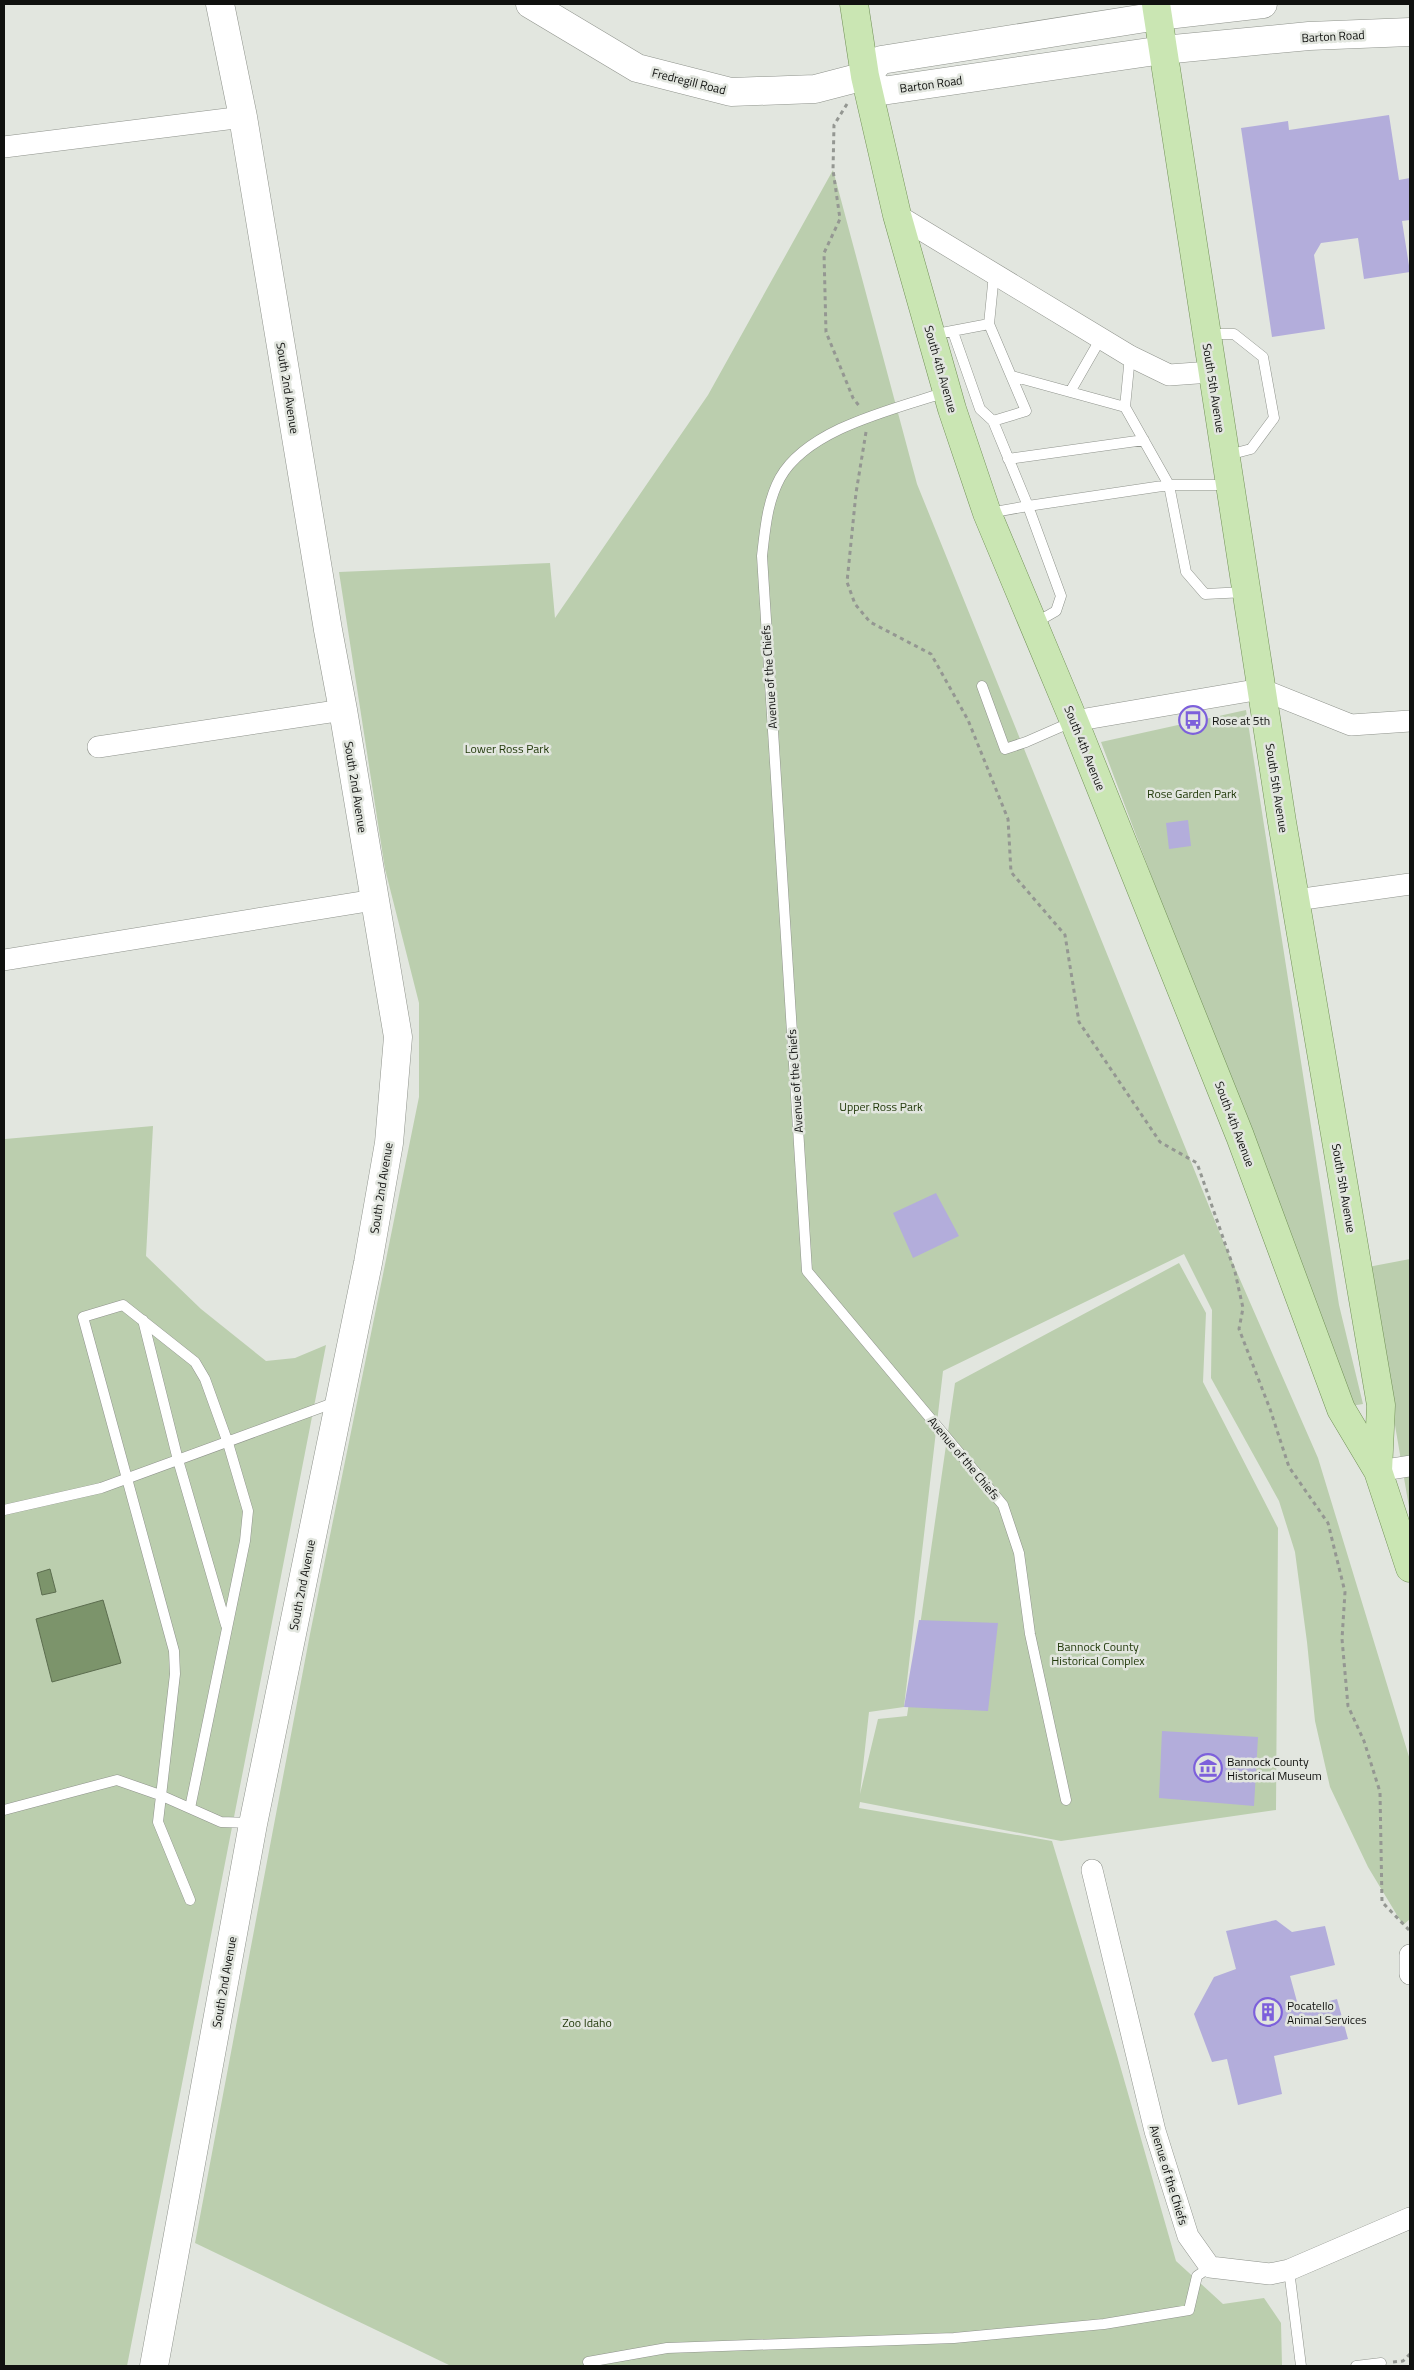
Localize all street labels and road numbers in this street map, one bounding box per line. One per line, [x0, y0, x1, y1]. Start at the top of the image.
street label: Barton Road [1301, 25, 1365, 47]
street label: Fredregill Road [650, 63, 728, 99]
street label: Barton Road [898, 70, 964, 98]
street label: South 4th Avenue [919, 323, 963, 415]
street label: South 2nd Avenue [271, 341, 305, 435]
street label: South 5th Avenue [1198, 342, 1230, 434]
street label: Avenue of the Chiefs [756, 624, 782, 729]
street label: South 4th Avenue [1059, 703, 1111, 793]
street label: South 2nd Avenue [339, 740, 373, 834]
street label: South 5th Avenue [1261, 742, 1293, 834]
street label: Avenue of the Chiefs [782, 1028, 808, 1133]
street label: South 4th Avenue [1210, 1079, 1260, 1169]
street label: South 2nd Avenue [364, 1141, 398, 1235]
street label: South 5th Avenue [1327, 1142, 1361, 1234]
street label: Avenue of the Chiefs [923, 1412, 1005, 1504]
street label: South 2nd Avenue [284, 1538, 320, 1632]
street label: South 2nd Avenue [207, 1935, 241, 2029]
street label: Avenue of the Chiefs [1145, 2123, 1193, 2228]

